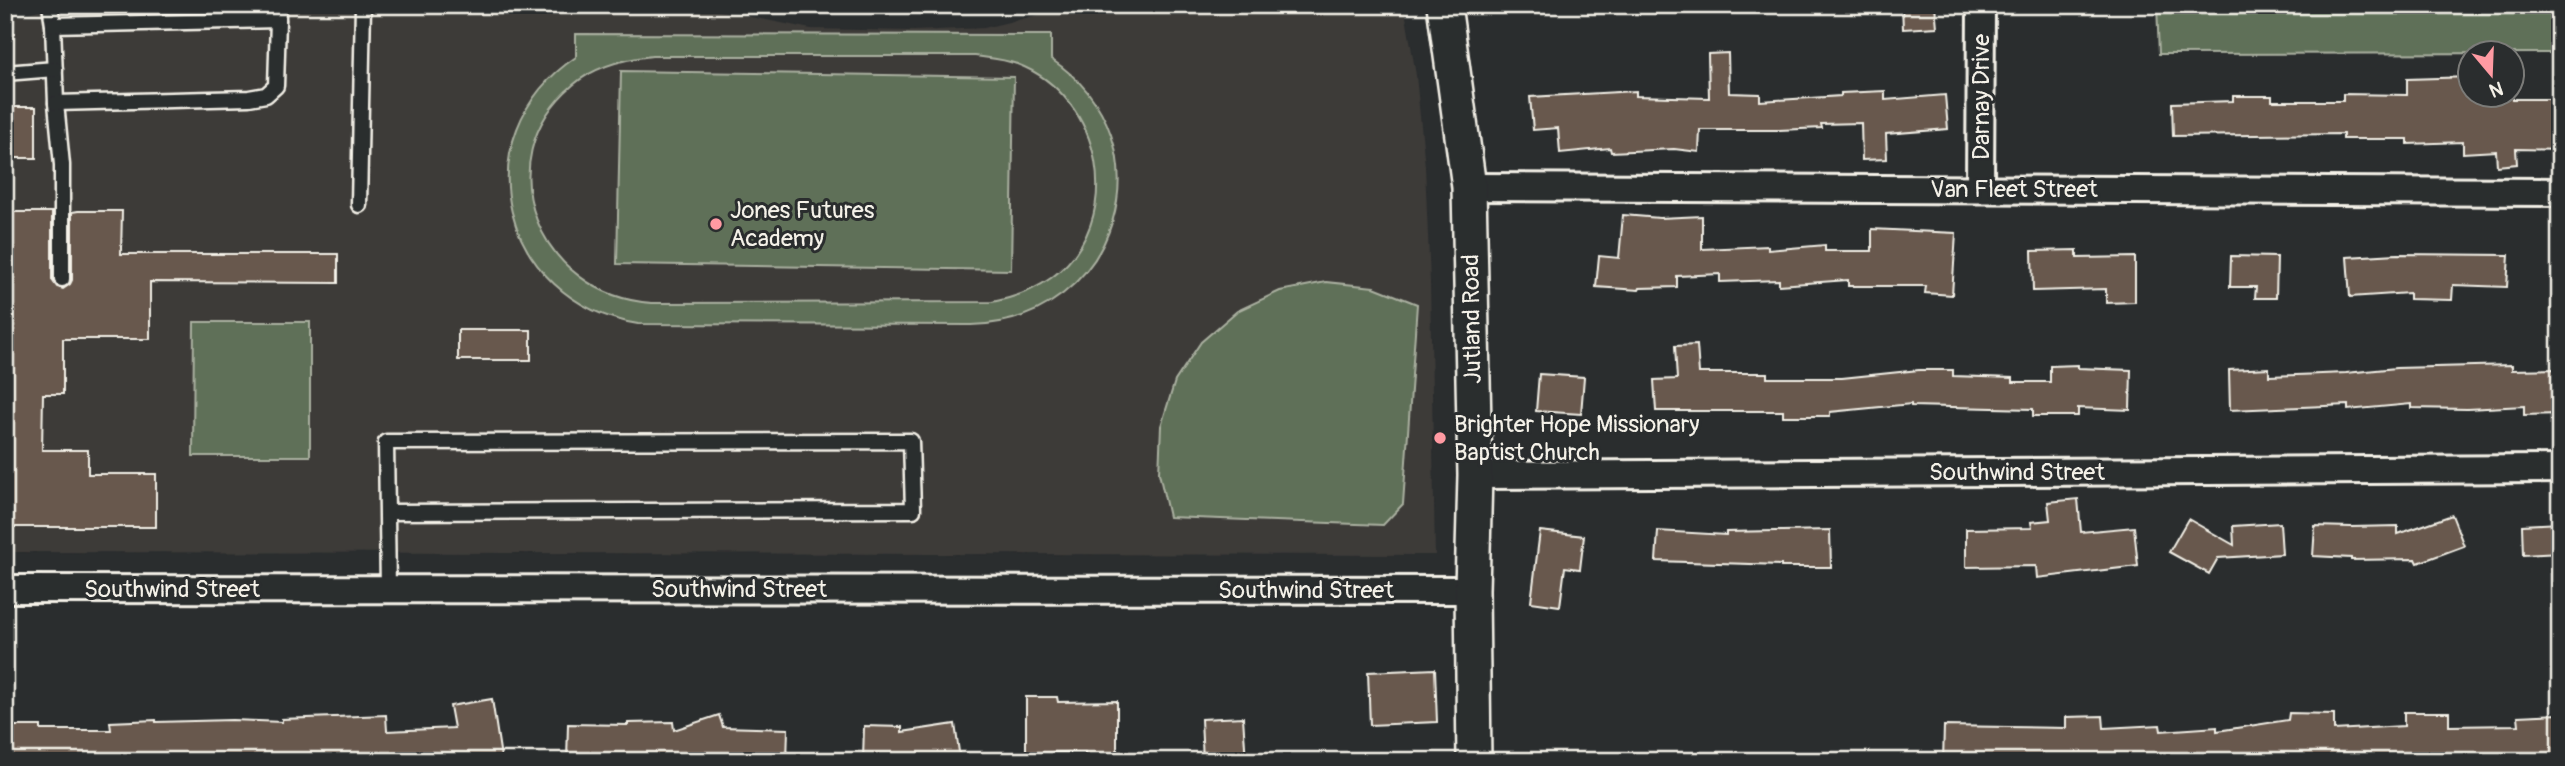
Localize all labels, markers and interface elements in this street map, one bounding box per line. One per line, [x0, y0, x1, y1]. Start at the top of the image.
street label: Darnay Drive [1967, 34, 1996, 160]
north arrow [2456, 38, 2526, 108]
text: N [2486, 76, 2506, 103]
street label: Van Fleet Street [1930, 175, 2098, 204]
place label: Jones Futures Academy [730, 196, 875, 253]
marker: Jones Futures Academy [708, 216, 724, 232]
street label: Jutland Road [1456, 254, 1488, 384]
place label: Brighter Hope Missionary Baptist Church [1454, 410, 1699, 467]
marker: Brighter Hope Missionary Baptist Church [1432, 430, 1448, 446]
street label: Southwind Street [1929, 458, 2105, 487]
street label: Southwind Street [84, 575, 260, 604]
street label: Southwind Street [651, 575, 827, 604]
street label: Southwind Street [1218, 576, 1394, 605]

